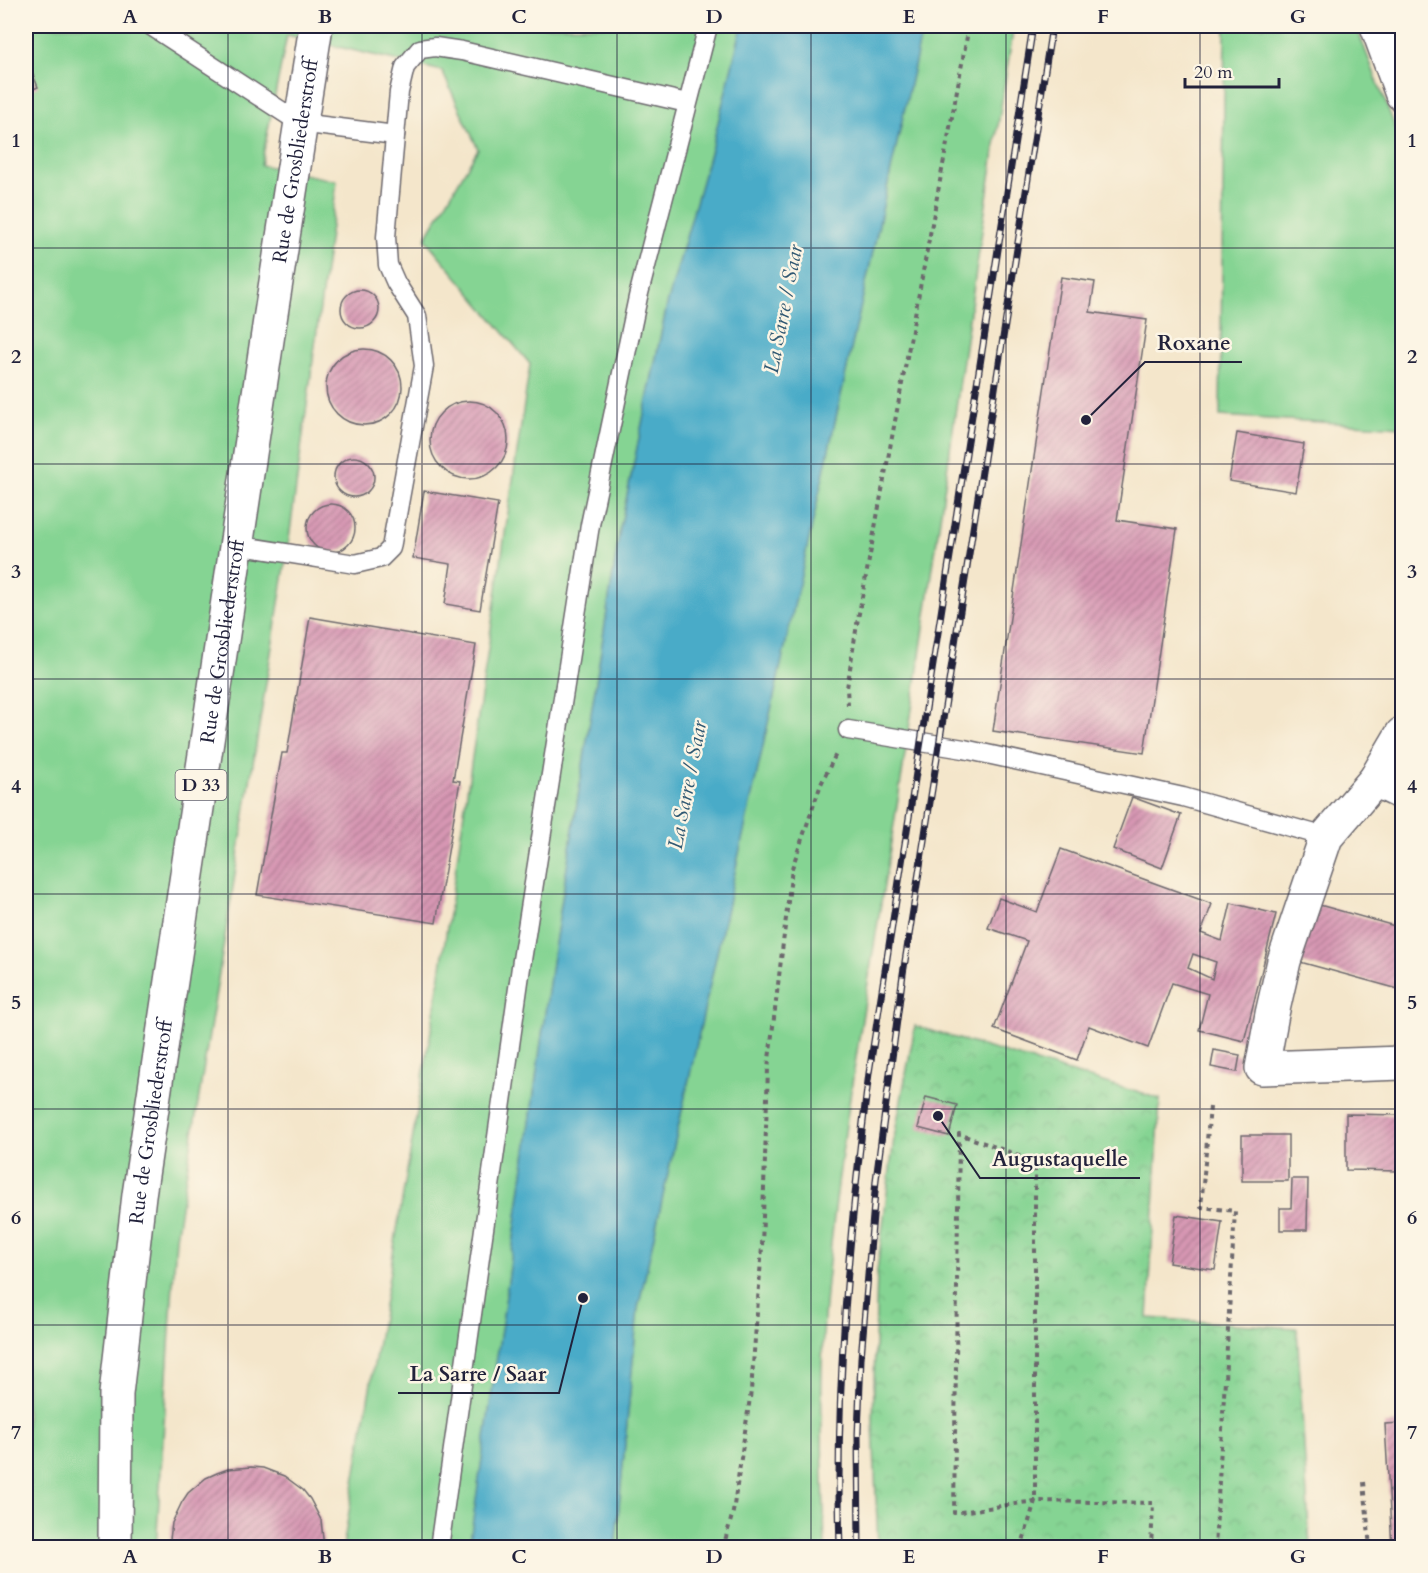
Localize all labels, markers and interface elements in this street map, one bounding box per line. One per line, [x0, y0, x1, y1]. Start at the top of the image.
text: A [122, 3, 138, 30]
text: B [318, 3, 332, 30]
text: C [511, 3, 527, 30]
text: D [705, 3, 723, 30]
text: E [903, 3, 915, 30]
text: F [1097, 3, 1109, 30]
text: G [1290, 3, 1306, 30]
scale bar [1185, 51, 1280, 89]
street label: Rue de Grosbliederstroff [266, 54, 325, 265]
text: 20 m [1194, 60, 1233, 85]
text: 1 [11, 127, 21, 154]
text: 1 [1407, 127, 1417, 154]
water label: La Sarre / Saar [757, 241, 810, 376]
callout: Roxane [1145, 323, 1242, 362]
text: Roxane [1157, 329, 1231, 358]
text: 2 [11, 343, 21, 370]
text: 2 [1407, 343, 1417, 370]
street label: Rue de Grosbliederstroff [194, 535, 251, 745]
text: 3 [11, 558, 21, 585]
text: 3 [1407, 558, 1417, 585]
water label: La Sarre / Saar [661, 717, 714, 852]
road number: D 33 [176, 770, 226, 800]
text: 4 [11, 773, 21, 800]
text: 4 [1407, 773, 1417, 800]
text: 5 [11, 989, 21, 1016]
text: 5 [1407, 989, 1417, 1016]
street label: Rue de Grosbliederstroff [123, 1015, 179, 1226]
callout: Augustaquelle [980, 1139, 1140, 1178]
text: Augustaquelle [992, 1145, 1128, 1174]
text: 6 [11, 1204, 21, 1231]
text: 6 [1407, 1204, 1417, 1231]
callout: La Sarre / Saar [398, 1354, 559, 1393]
text: La Sarre / Saar [410, 1360, 547, 1389]
text: 7 [11, 1419, 21, 1446]
text: 7 [1407, 1419, 1417, 1446]
text: A [122, 1543, 138, 1570]
text: B [318, 1543, 332, 1570]
text: C [511, 1543, 527, 1570]
text: D [705, 1543, 723, 1570]
text: E [903, 1543, 915, 1570]
text: F [1097, 1543, 1109, 1570]
text: G [1290, 1543, 1306, 1570]

